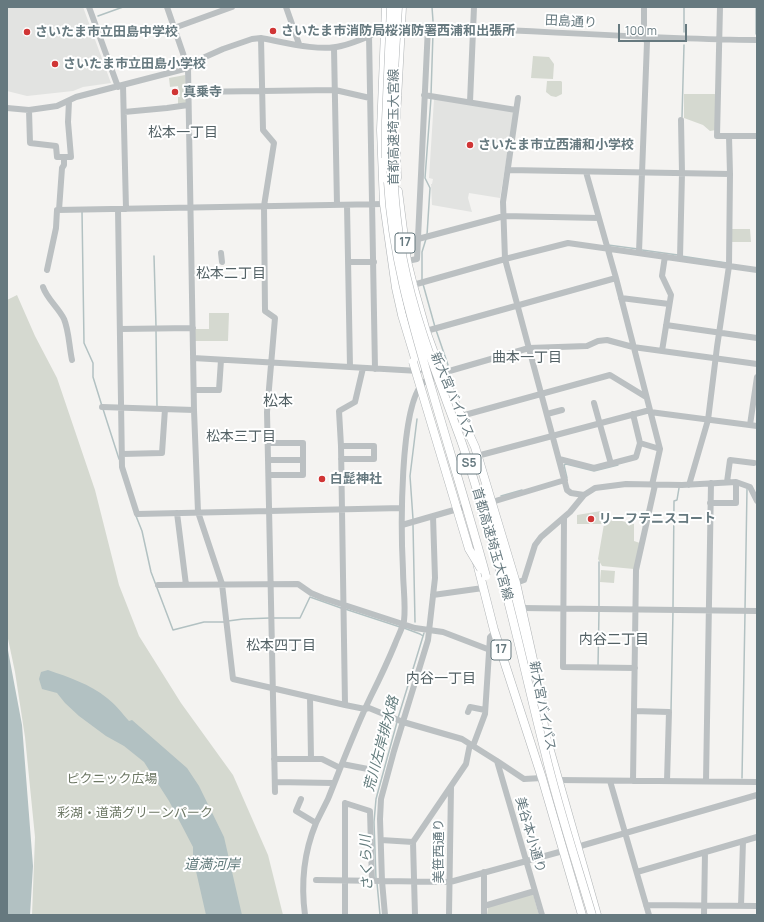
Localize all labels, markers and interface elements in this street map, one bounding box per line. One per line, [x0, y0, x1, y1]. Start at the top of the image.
street label: 田島通り [545, 13, 597, 31]
scale bar [620, 16, 689, 42]
text: 100 m [625, 22, 657, 39]
place label: さいたま市消防局桜消防署西浦和出張所 [281, 23, 515, 39]
place label: さいたま市立田島中学校 [35, 24, 178, 40]
marker: さいたま市消防局桜消防署西浦和出張所 [268, 26, 278, 36]
marker: さいたま市立田島中学校 [22, 27, 32, 37]
place label: さいたま市立田島小学校 [63, 56, 206, 72]
marker: さいたま市立田島小学校 [50, 59, 60, 69]
street label: 首都高速埼玉大宮線 [386, 69, 402, 185]
place label: 真乗寺 [183, 84, 222, 100]
marker: 真乗寺 [170, 87, 180, 97]
district label: 松本一丁目 [148, 125, 218, 141]
place label: さいたま市立西浦和小学校 [478, 137, 634, 153]
marker: さいたま市立西浦和小学校 [465, 140, 475, 150]
road number: 17 [395, 233, 415, 253]
district label: 松本二丁目 [196, 266, 266, 282]
street label: 新大宮バイパス [427, 350, 477, 440]
district label: 曲本一丁目 [492, 350, 562, 366]
district label: 松本 [263, 393, 293, 411]
district label: 松本三丁目 [206, 429, 276, 445]
road number: S5 [457, 454, 481, 474]
place label: 白髭神社 [330, 471, 382, 487]
marker: 白髭神社 [317, 474, 327, 484]
street label: 首都高速埼玉大宮線 [468, 486, 516, 602]
place label: リーフテニスコート [599, 511, 716, 527]
marker: リーフテニスコート [586, 514, 596, 524]
district label: 内谷二丁目 [579, 632, 649, 648]
district label: 松本四丁目 [246, 638, 316, 654]
road number: 17 [491, 640, 511, 660]
street label: 新大宮バイパス [526, 660, 558, 752]
district label: 内谷一丁目 [406, 671, 476, 687]
water label: 荒川左岸排水路 [361, 694, 403, 794]
park label: ピクニック広場 [67, 771, 157, 787]
street label: 美谷本小通り [512, 795, 548, 875]
park label: 彩湖・道満グリーンパーク [57, 805, 213, 821]
street label: 美笹西通り [431, 819, 447, 883]
water label: さくら川 [358, 835, 376, 891]
water label: 道満河岸 [184, 857, 240, 873]

